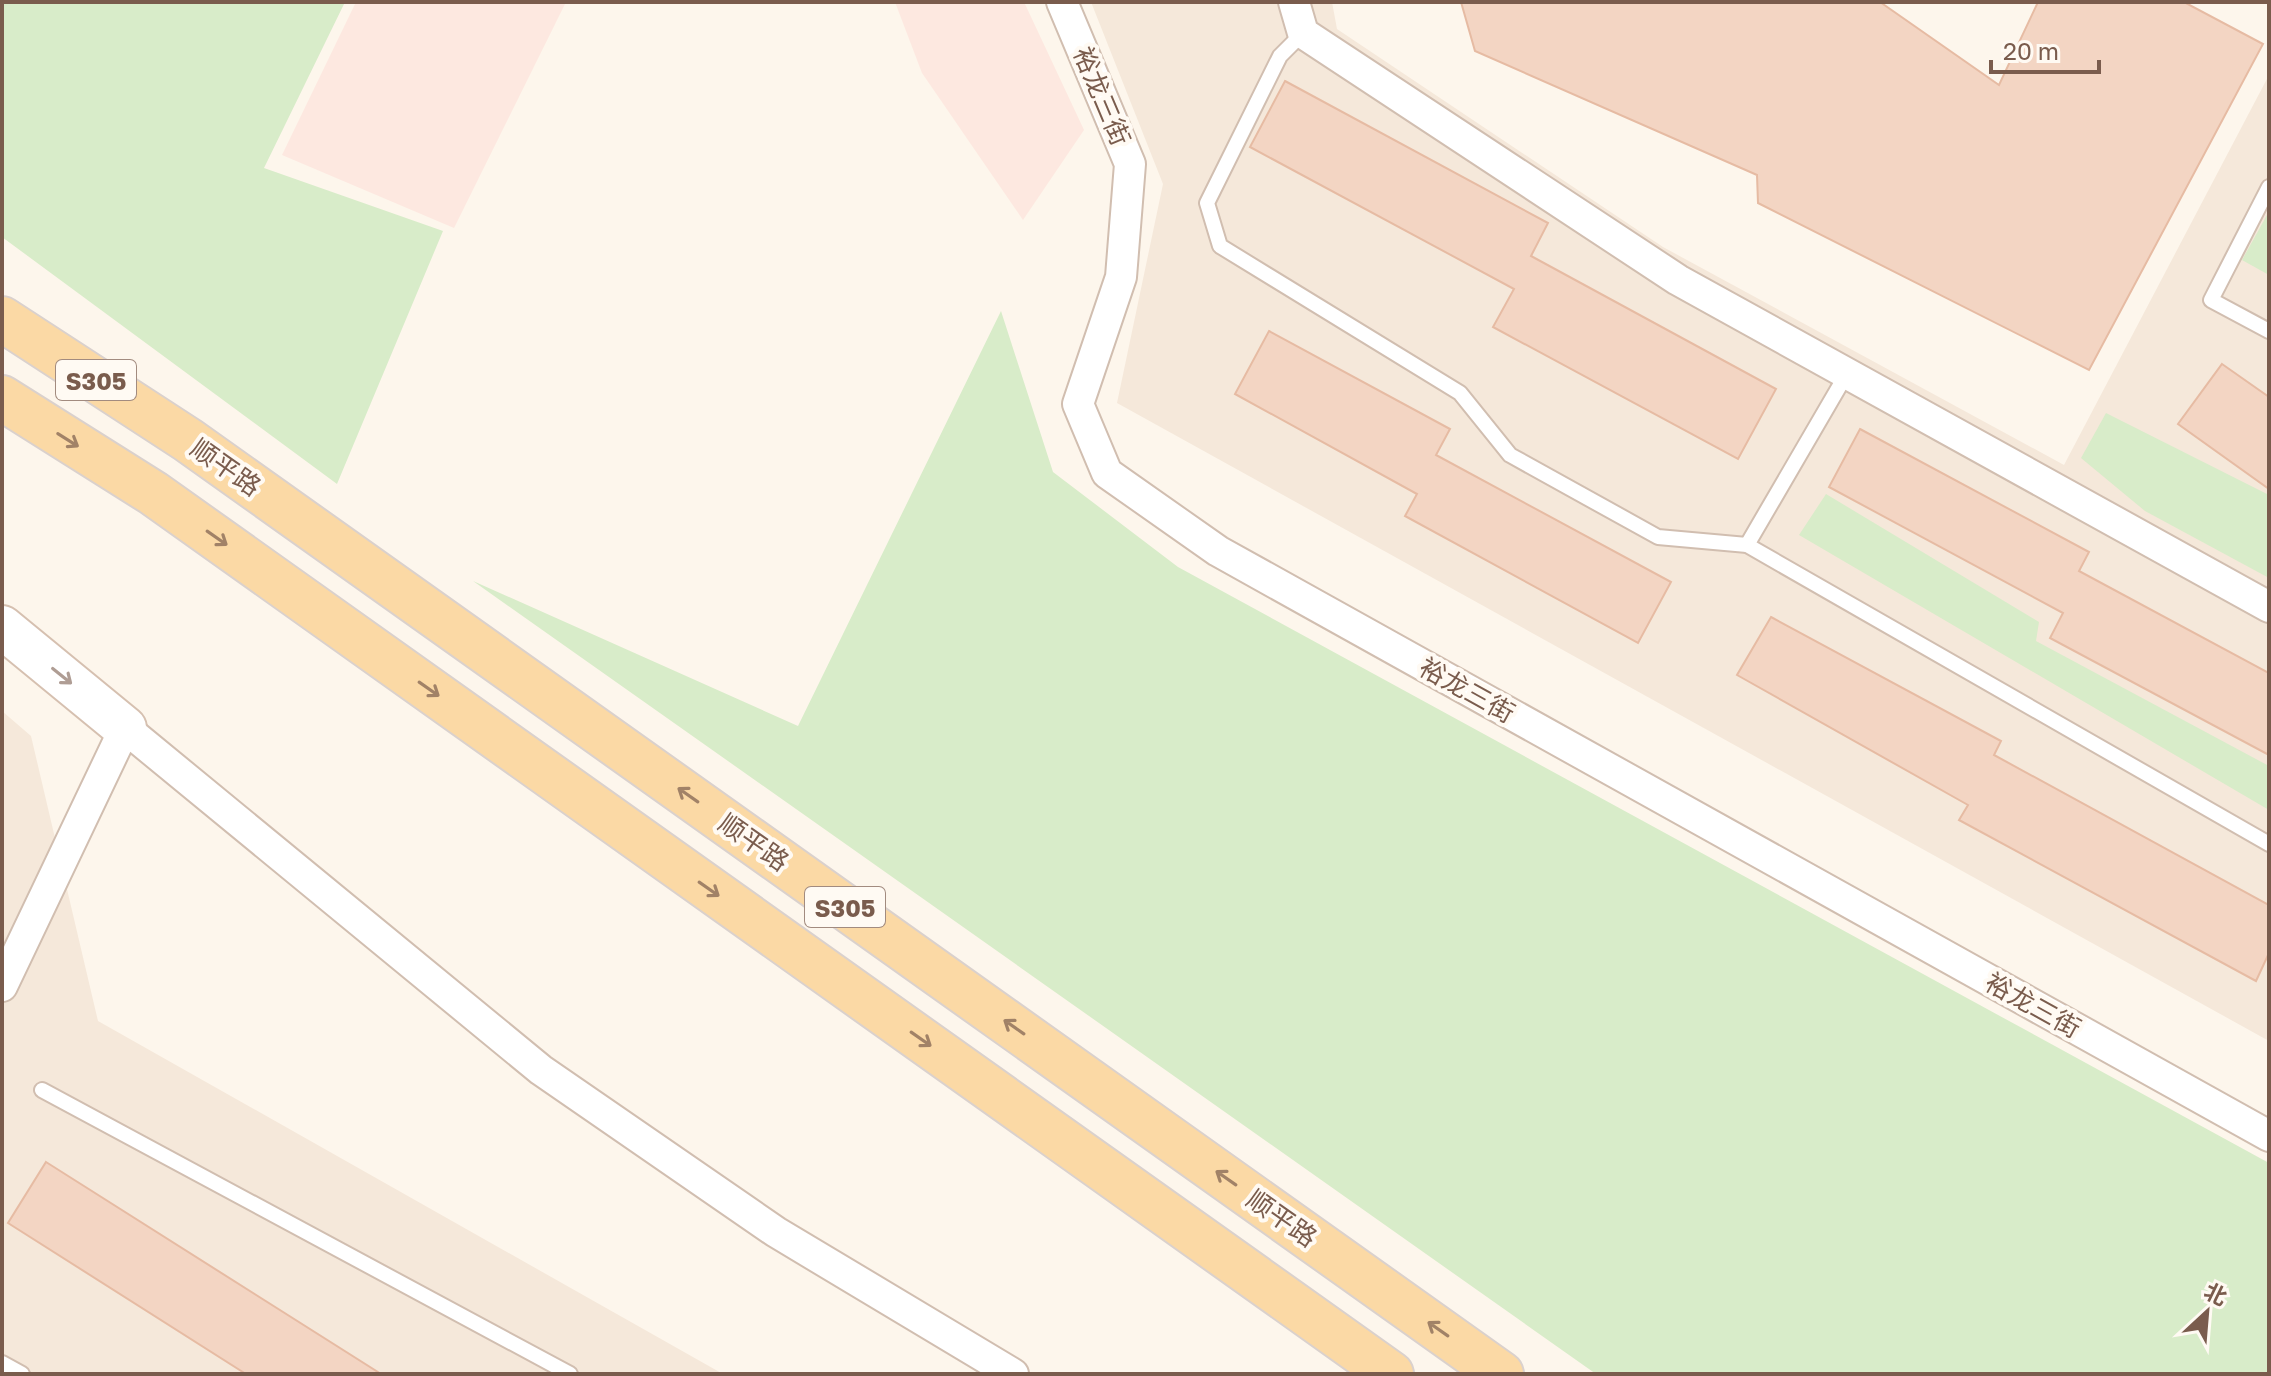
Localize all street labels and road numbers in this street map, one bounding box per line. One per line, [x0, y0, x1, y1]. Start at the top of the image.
street label: 裕龙三街 [1067, 42, 1137, 150]
road number: S305 [56, 360, 136, 400]
street label: 顺平路 [185, 432, 267, 502]
street label: 裕龙三街 [1414, 651, 1520, 729]
street label: 顺平路 [713, 807, 795, 877]
road number: S305 [805, 887, 885, 927]
street label: 裕龙三街 [1980, 966, 2086, 1044]
street label: 顺平路 [1241, 1183, 1323, 1253]

